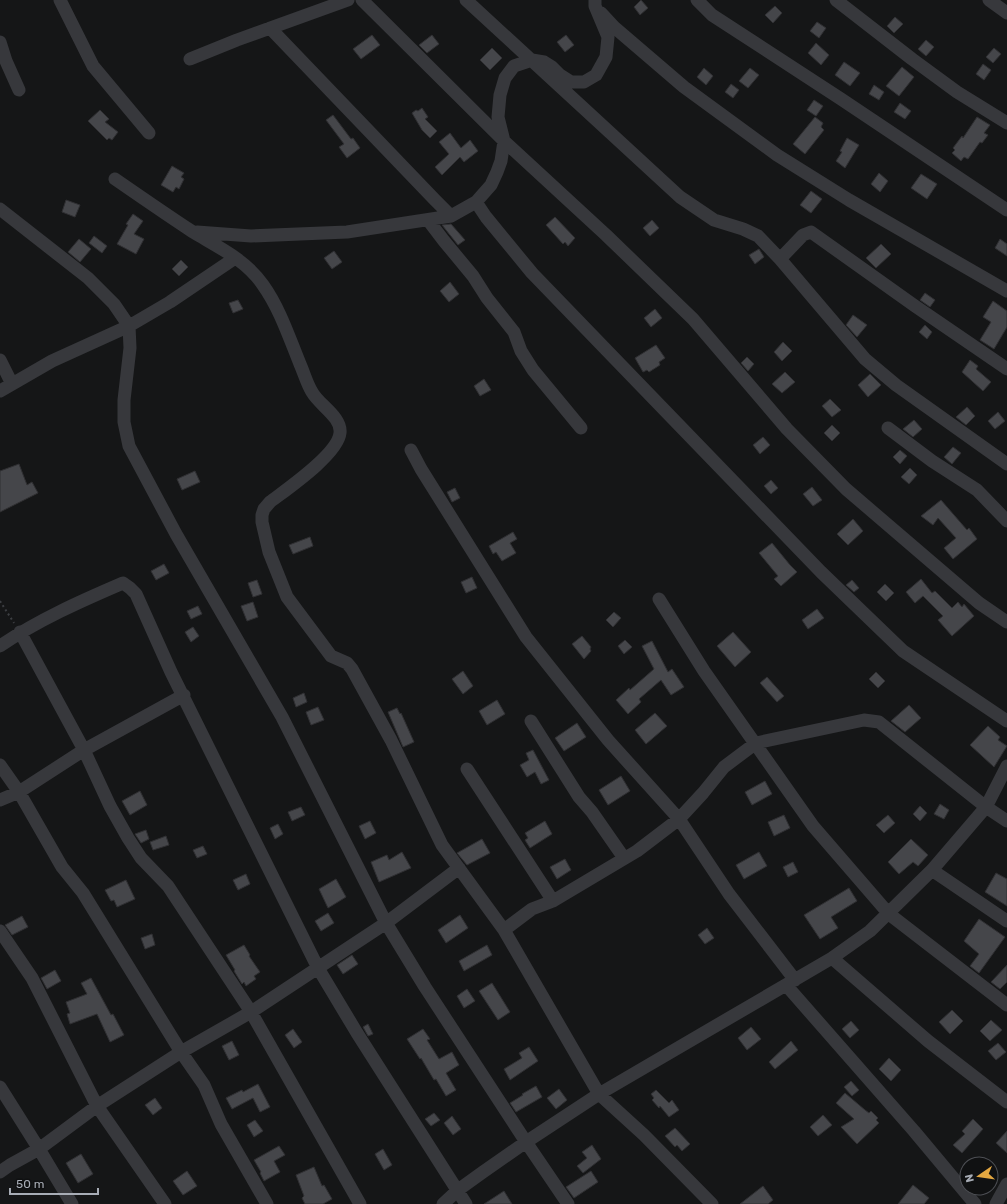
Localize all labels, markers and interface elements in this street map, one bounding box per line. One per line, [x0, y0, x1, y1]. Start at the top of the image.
north arrow [959, 1156, 999, 1196]
scale bar [10, 1170, 98, 1196]
text: N [963, 1173, 977, 1183]
text: 50 m [16, 1177, 44, 1191]

